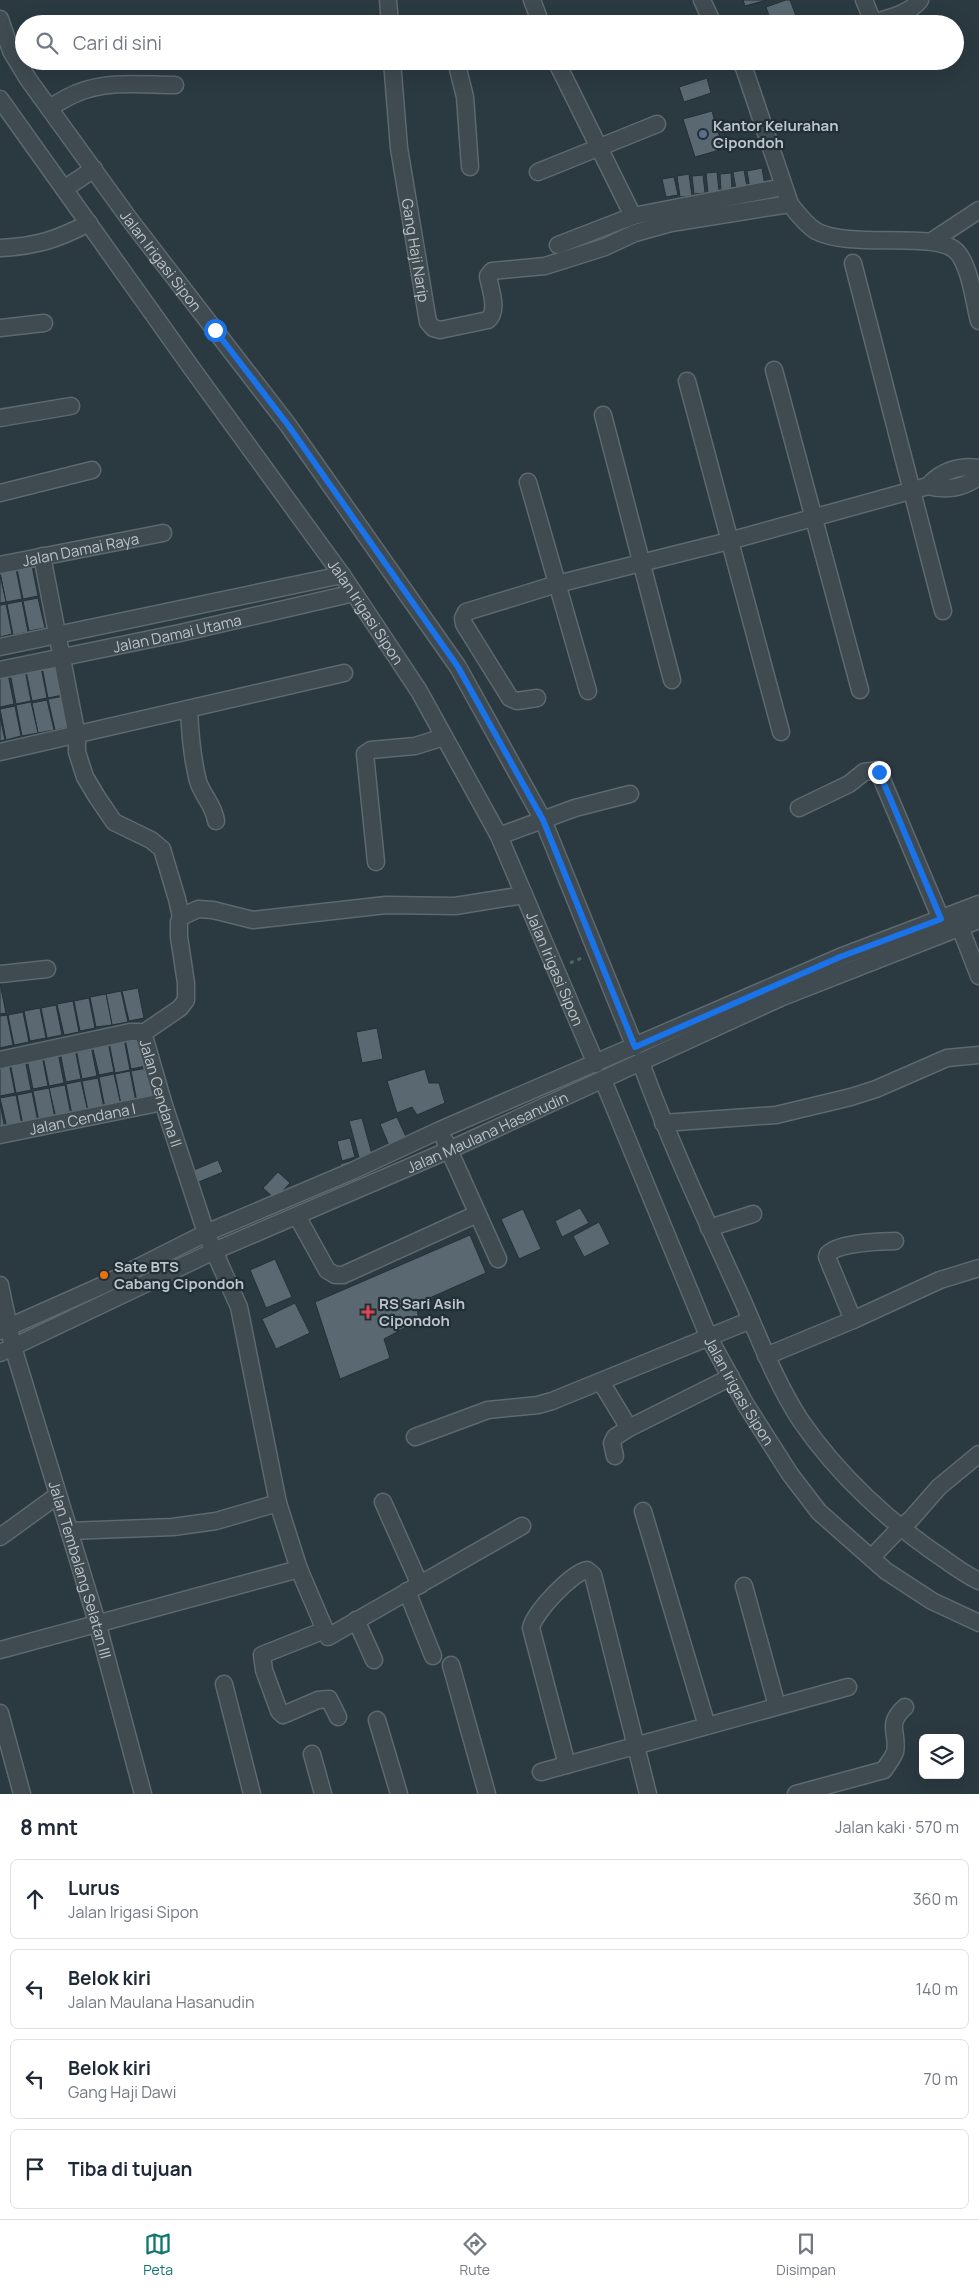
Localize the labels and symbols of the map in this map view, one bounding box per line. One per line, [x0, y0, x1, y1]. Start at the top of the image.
place label: Kantor Kelurahan Cipondoh [713, 115, 839, 153]
marker: Kantor Kelurahan Cipondoh [697, 128, 709, 140]
street label: Gang Haji Narip [397, 197, 435, 304]
street label: Jalan Irigasi Sipon [116, 206, 207, 316]
route start [204, 319, 227, 342]
street label: Jalan Damai Raya [20, 527, 141, 571]
street label: Jalan Irigasi Sipon [323, 555, 409, 668]
street label: Jalan Damai Utama [111, 609, 244, 657]
route end [868, 761, 891, 784]
street label: Jalan Irigasi Sipon [522, 908, 589, 1029]
street label: Jalan Cendana II [135, 1036, 187, 1150]
street label: Jalan Maulana Hasanudin [403, 1086, 571, 1178]
street label: Jalan Cendana I [27, 1097, 137, 1139]
place label: Sate BTS Cabang Cipondoh [114, 1256, 244, 1294]
marker: Sate BTS Cabang Cipondoh [98, 1269, 110, 1281]
place label: RS Sari Asih Cipondoh [379, 1293, 465, 1331]
marker: RS Sari Asih Cipondoh [361, 1305, 375, 1319]
street label: Jalan Irigasi Sipon [700, 1333, 780, 1449]
street label: Jalan Tembalang Selatan III [44, 1478, 117, 1661]

